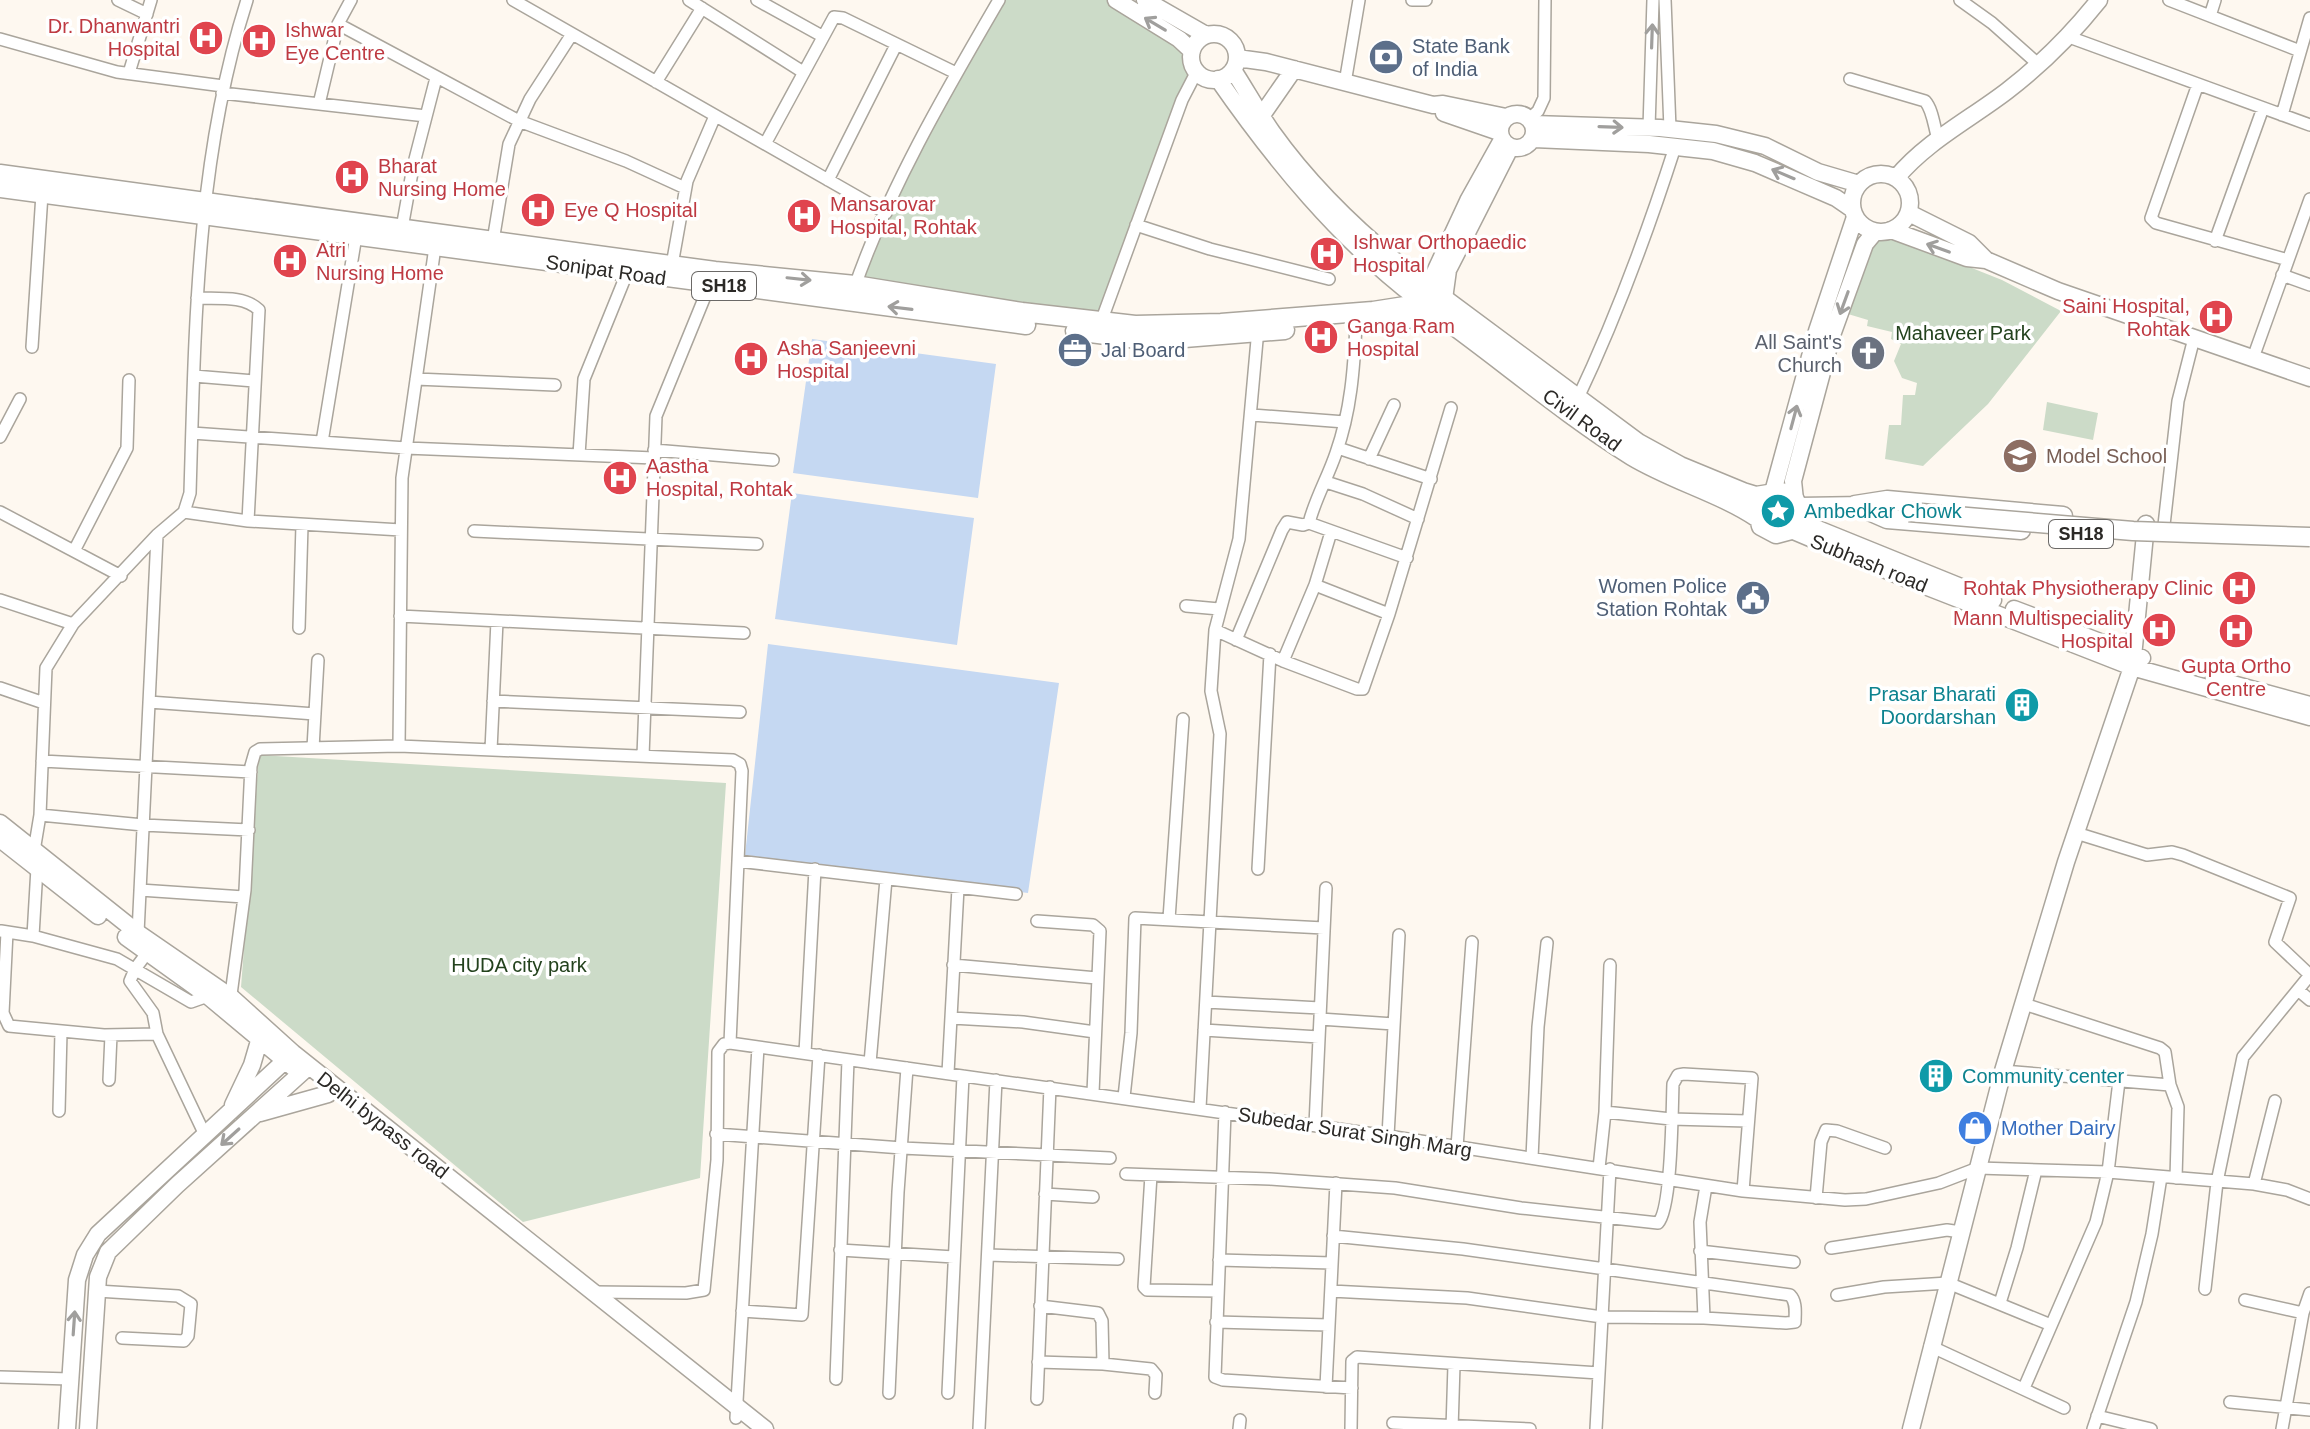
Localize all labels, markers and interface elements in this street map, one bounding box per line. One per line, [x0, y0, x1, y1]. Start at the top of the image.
place label: Dr. Dhanwantri Hospital [48, 15, 180, 60]
one-way arrow [1144, 16, 1167, 32]
hospital icon: Dr. Dhanwantri Hospital [187, 19, 225, 57]
place label: Ishwar Eye Centre [285, 19, 385, 64]
hospital icon: Ishwar Eye Centre [240, 22, 278, 60]
one-way arrow [1645, 23, 1660, 50]
place label: State Bank of India [1412, 35, 1511, 80]
bank icon: State Bank of India [1367, 38, 1405, 76]
one-way arrow [1597, 119, 1624, 134]
place label: Bharat Nursing Home [378, 155, 506, 200]
hospital icon: Bharat Nursing Home [333, 158, 371, 196]
one-way arrow [1771, 166, 1795, 181]
hospital icon: Eye Q Hospital [519, 191, 557, 229]
place label: Mansarovar Hospital, Rohtak [830, 193, 978, 238]
hospital icon: Mansarovar Hospital, Rohtak [785, 197, 823, 235]
place label: Eye Q Hospital [564, 199, 697, 221]
place label: Ishwar Orthopaedic Hospital [1353, 231, 1526, 276]
hospital icon: Ishwar Orthopaedic Hospital [1308, 235, 1346, 273]
place label: Atri Nursing Home [316, 239, 444, 284]
one-way arrow [1926, 239, 1951, 254]
hospital icon: Atri Nursing Home [271, 242, 309, 280]
street label: Sonipat Road [544, 251, 668, 289]
road number: SH18 [692, 272, 756, 300]
one-way arrow [785, 272, 812, 287]
one-way arrow [1836, 290, 1850, 314]
place label: Saini Hospital, Rohtak [2062, 295, 2191, 340]
hospital icon: Saini Hospital, Rohtak [2197, 298, 2235, 336]
one-way arrow [888, 300, 913, 315]
place label: Ganga Ram Hospital [1347, 315, 1455, 360]
hospital icon: Ganga Ram Hospital [1302, 318, 1340, 356]
park label: Mahaveer Park [1895, 322, 2032, 344]
office icon: Jal Board [1056, 331, 1094, 369]
place label: All Saint's Church [1755, 331, 1842, 376]
church icon: All Saint's Church [1849, 334, 1887, 372]
place label: Asha Sanjeevni Hospital [777, 337, 916, 382]
place label: Jal Board [1101, 339, 1186, 361]
hospital icon: Asha Sanjeevni Hospital [732, 340, 770, 378]
street label: Civil Road [1539, 384, 1625, 456]
one-way arrow [1788, 405, 1803, 431]
school or university icon: Model School [2001, 437, 2039, 475]
place label: Model School [2046, 445, 2167, 467]
place label: Aastha Hospital, Rohtak [646, 455, 794, 500]
hospital icon: Aastha Hospital, Rohtak [601, 459, 639, 497]
place icon: Ambedkar Chowk [1759, 492, 1797, 530]
place label: Ambedkar Chowk [1804, 500, 1963, 522]
road number: SH18 [2049, 520, 2113, 548]
street label: Subhash road [1807, 529, 1931, 597]
hospital icon: Rohtak Physiotherapy Clinic [2220, 569, 2258, 607]
place label: Women Police Station Rohtak [1596, 575, 1728, 620]
place label: Rohtak Physiotherapy Clinic [1963, 577, 2213, 599]
public building icon: Women Police Station Rohtak [1734, 579, 1772, 617]
place label: Mann Multispeciality Hospital [1953, 607, 2133, 652]
hospital icon: Mann Multispeciality Hospital [2140, 611, 2178, 649]
hospital icon: Gupta Ortho Centre [2217, 612, 2255, 650]
place label: Gupta Ortho Centre [2181, 655, 2291, 700]
place label: Prasar Bharati Doordarshan [1868, 683, 1996, 728]
building icon: Prasar Bharati Doordarshan [2003, 686, 2041, 724]
park label: HUDA city park [451, 954, 588, 976]
building icon: Community center [1917, 1057, 1955, 1095]
place label: Community center [1962, 1065, 2125, 1087]
street label: Delhi bypass road [313, 1067, 453, 1183]
street label: Subedar Surat Singh Marg [1236, 1103, 1474, 1161]
shop icon: Mother Dairy [1956, 1109, 1994, 1147]
place label: Mother Dairy [2001, 1117, 2115, 1139]
one-way arrow [221, 1128, 241, 1146]
one-way arrow [67, 1310, 82, 1337]

